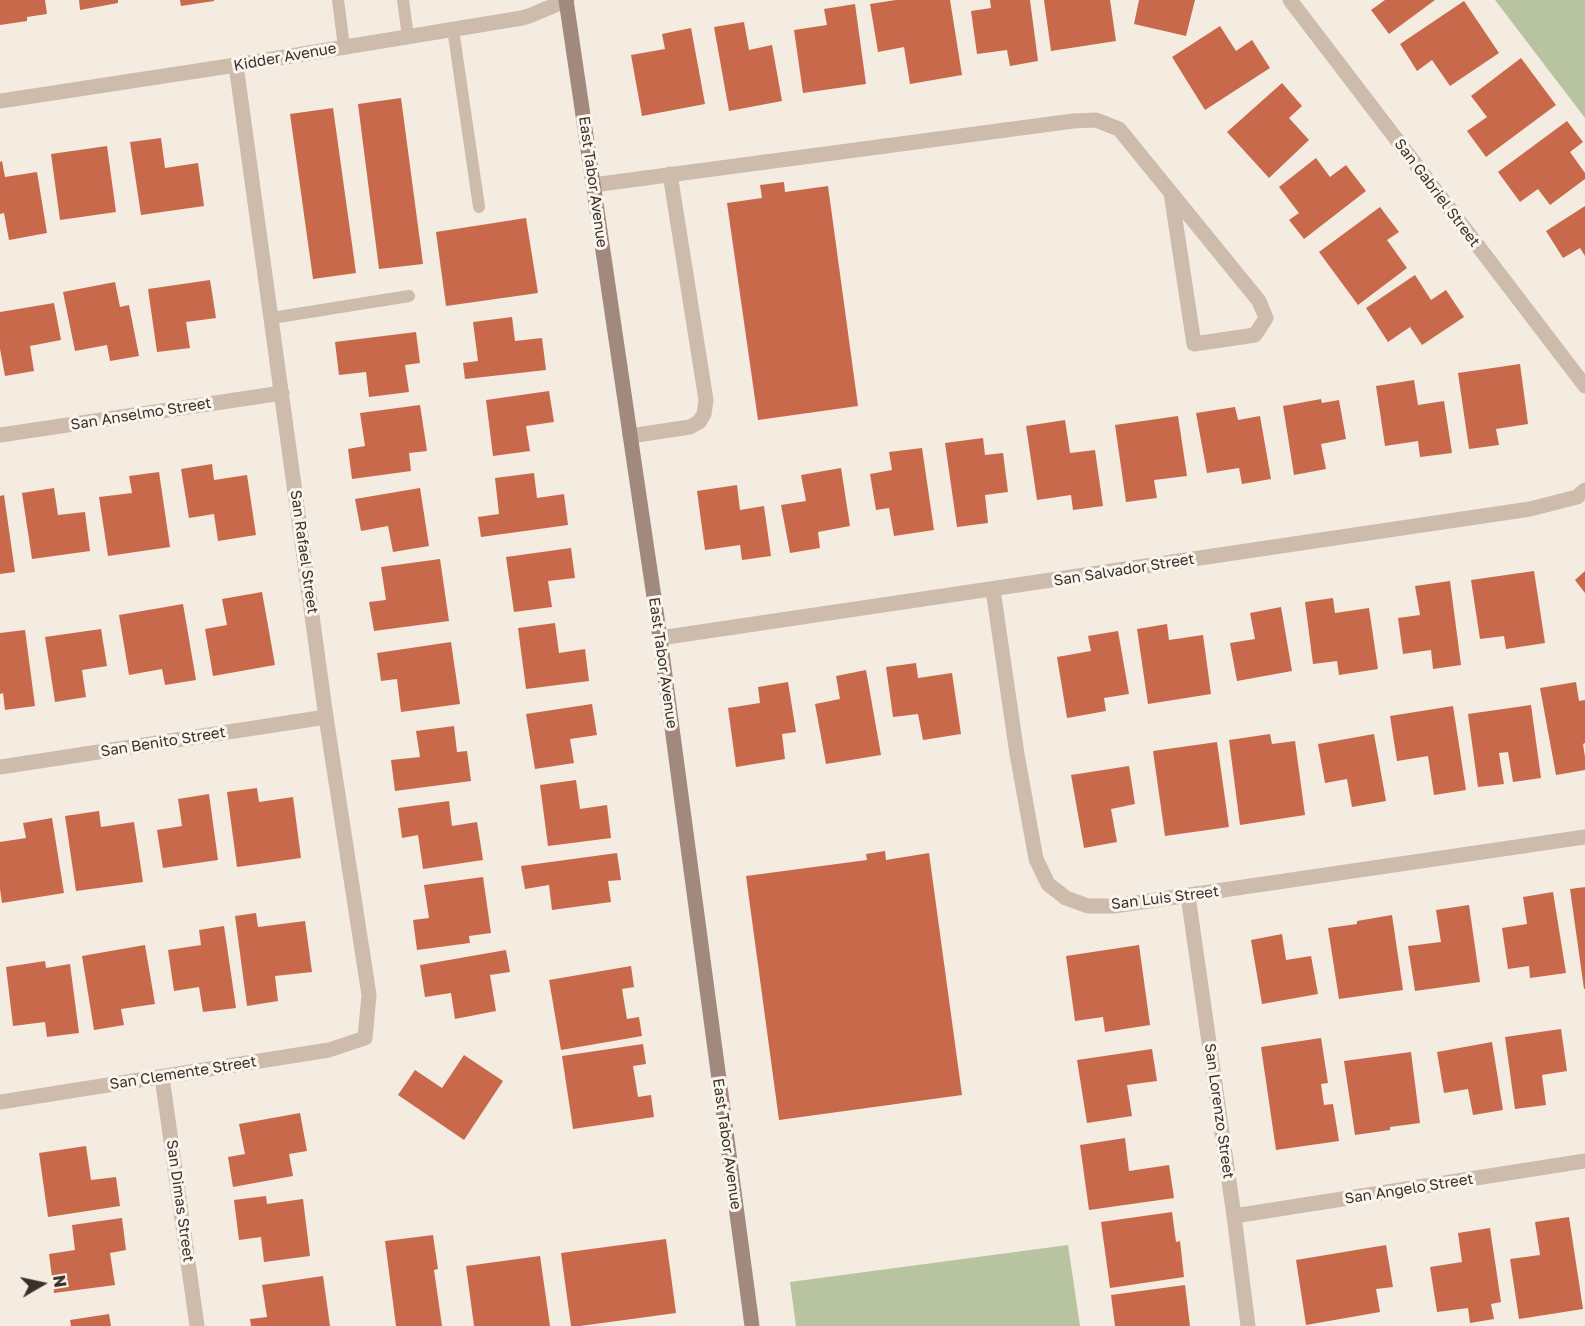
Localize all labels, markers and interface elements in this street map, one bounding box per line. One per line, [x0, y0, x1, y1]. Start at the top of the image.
street label: Kidder Avenue [232, 39, 338, 75]
street label: East Tabor Avenue [575, 115, 611, 249]
street label: San Gabriel Street [1390, 135, 1484, 251]
street label: San Anselmo Street [69, 394, 213, 434]
street label: San Rafael Street [286, 489, 322, 615]
street label: San Salvador Street [1052, 550, 1196, 590]
street label: East Tabor Avenue [645, 596, 681, 730]
street label: San Benito Street [99, 723, 227, 761]
street label: San Luis Street [1110, 882, 1220, 914]
street label: San Lorenzo Street [1201, 1042, 1237, 1180]
street label: San Clemente Street [108, 1052, 258, 1094]
street label: East Tabor Avenue [709, 1077, 745, 1211]
street label: San Dimas Street [162, 1139, 198, 1263]
street label: San Angelo Street [1343, 1170, 1475, 1208]
north arrow [12, 1254, 72, 1314]
text: N [49, 1274, 71, 1289]

